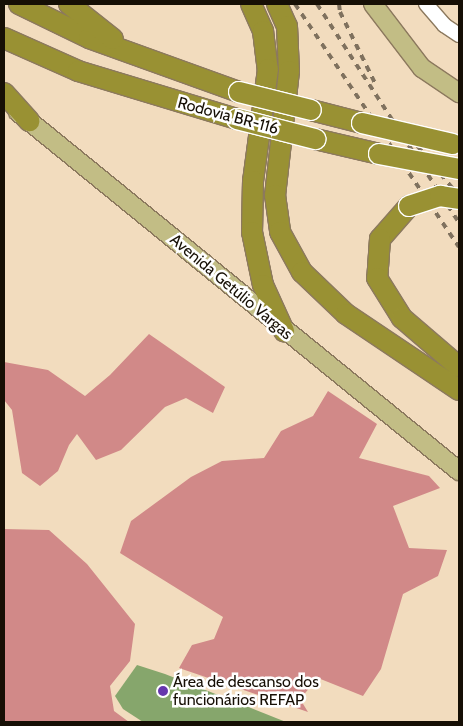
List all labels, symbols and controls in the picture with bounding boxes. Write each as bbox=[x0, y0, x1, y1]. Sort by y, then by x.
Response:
street label: Rodovia BR-116 bbox=[176, 93, 280, 139]
street label: Avenida Getúlio Vargas bbox=[166, 230, 296, 344]
place label: Área de descanso dos funcionários REFAP bbox=[173, 672, 319, 710]
marker: Área de descanso dos funcionários REFAP bbox=[157, 685, 169, 697]

